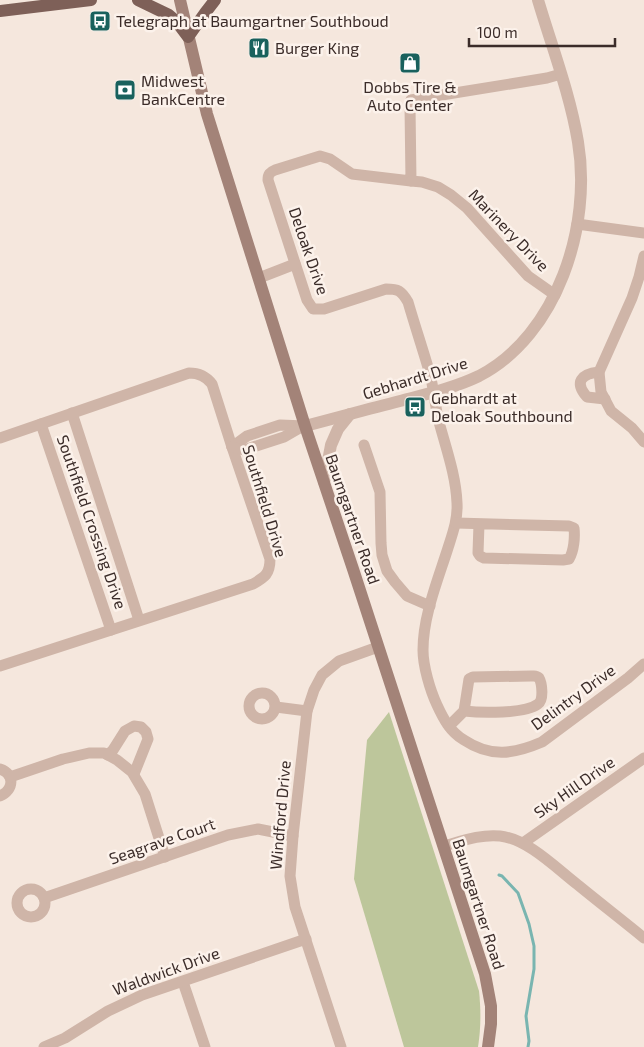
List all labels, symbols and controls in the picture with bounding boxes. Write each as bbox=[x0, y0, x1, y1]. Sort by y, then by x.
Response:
bus stop icon: Telegraph at Baumgartner Southboud bbox=[88, 9, 112, 33]
place label: Telegraph at Baumgartner Southboud bbox=[116, 11, 389, 30]
scale bar bbox=[469, 15, 615, 47]
text: 100 m bbox=[477, 23, 518, 41]
restaurant icon: Burger King bbox=[247, 36, 271, 60]
place label: Burger King bbox=[275, 38, 359, 57]
shop icon: Dobbs Tire & Auto Center bbox=[398, 51, 422, 75]
place label: Midwest BankCentre bbox=[141, 71, 225, 108]
place label: Dobbs Tire & Auto Center bbox=[363, 77, 457, 114]
bank icon: Midwest BankCentre bbox=[113, 78, 137, 102]
street label: Marinery Drive bbox=[465, 185, 553, 275]
street label: Deloak Drive bbox=[286, 205, 333, 297]
street label: Gebhardt Drive bbox=[360, 353, 470, 403]
place label: Gebhardt at Deloak Southbound bbox=[431, 388, 573, 425]
bus stop icon: Gebhardt at Deloak Southbound bbox=[403, 395, 427, 419]
street label: Southfield Crossing Drive bbox=[54, 432, 131, 611]
street label: Southfield Drive bbox=[239, 442, 292, 559]
street label: Baumgartner Road bbox=[322, 451, 385, 586]
street label: Delintry Drive bbox=[527, 660, 619, 734]
street label: Sky Hill Drive bbox=[530, 752, 618, 821]
street label: Windford Drive bbox=[265, 760, 294, 870]
street label: Seagrave Court bbox=[106, 813, 217, 868]
street label: Baumgartner Road bbox=[449, 836, 510, 972]
street label: Waldwick Drive bbox=[110, 942, 222, 999]

